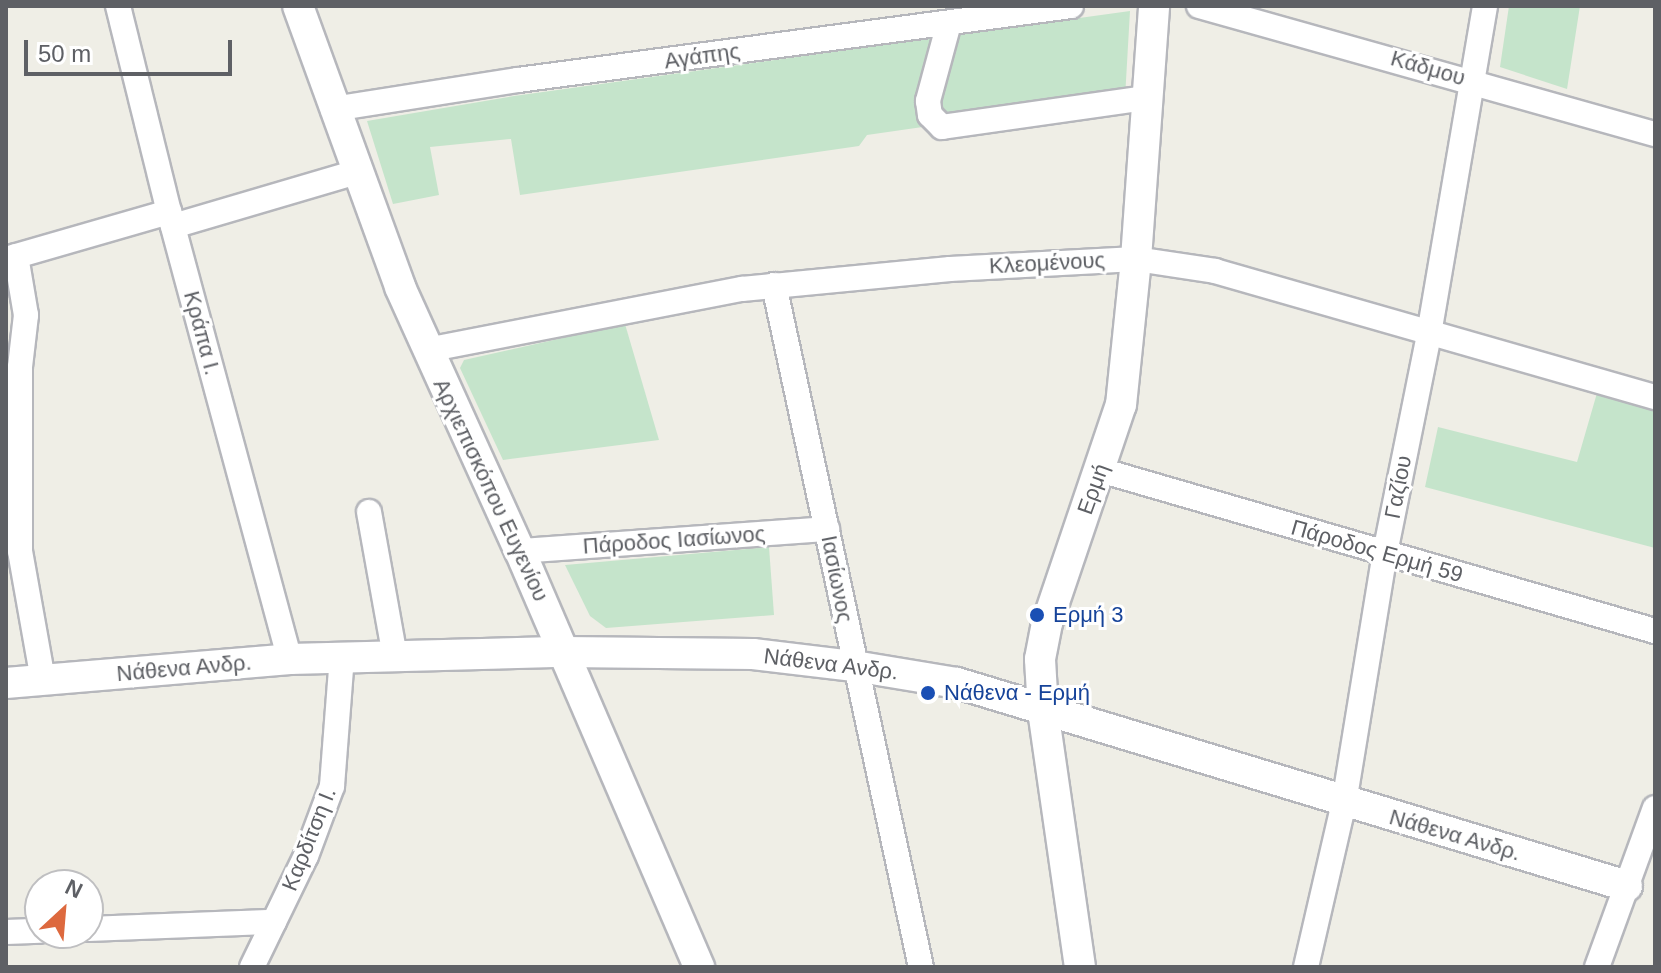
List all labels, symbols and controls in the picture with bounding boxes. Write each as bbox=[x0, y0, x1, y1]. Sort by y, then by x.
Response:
scale bar bbox=[28, 24, 236, 74]
street label: Αγάπης bbox=[663, 38, 741, 74]
text: 50 m bbox=[38, 40, 91, 67]
street label: Κάδμου bbox=[1388, 45, 1468, 91]
street label: Κλεομένους bbox=[988, 247, 1106, 279]
street label: Κράπα Ι. bbox=[178, 288, 226, 378]
street label: Αρχιεπισκόπου Ευγενίου bbox=[428, 374, 554, 606]
street label: Γαζίου bbox=[1379, 453, 1417, 521]
street label: Ερμή bbox=[1072, 460, 1114, 518]
street label: Πάροδος Ερμή 59 bbox=[1288, 514, 1466, 588]
street label: Πάροδος Ιασίωνος bbox=[582, 520, 766, 560]
street label: Ιασίωνος bbox=[816, 533, 858, 625]
place label: Ερμή 3 bbox=[1053, 602, 1123, 628]
marker: Ερμή 3 bbox=[1028, 606, 1046, 624]
street label: Νάθενα Ανδρ. bbox=[762, 643, 900, 685]
street label: Νάθενα Ανδρ. bbox=[115, 649, 253, 687]
place label: Νάθενα - Ερμή bbox=[944, 680, 1090, 706]
marker: Νάθενα - Ερμή bbox=[919, 684, 937, 702]
street label: Καρδίτση Ι. bbox=[276, 783, 342, 895]
street label: Νάθενα Ανδρ. bbox=[1386, 803, 1524, 867]
north arrow bbox=[24, 869, 104, 949]
text: N bbox=[61, 874, 86, 903]

